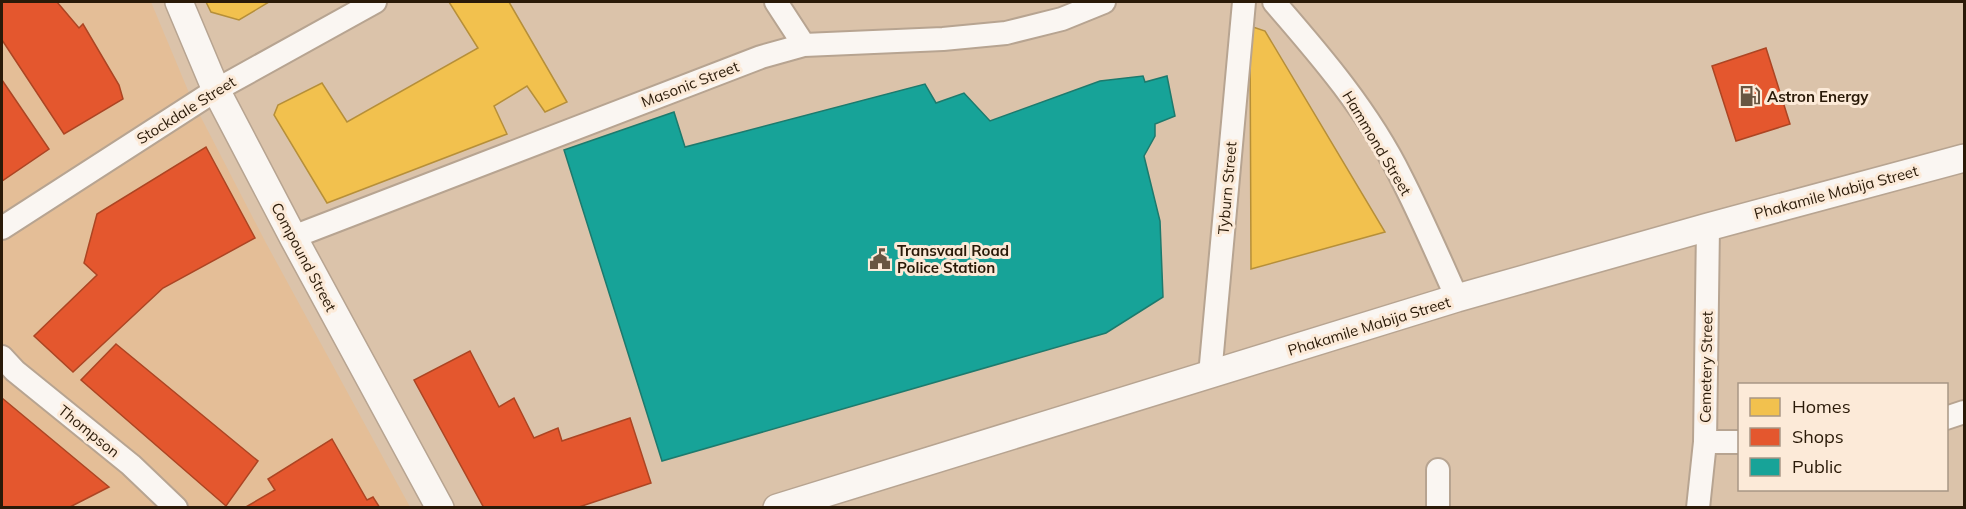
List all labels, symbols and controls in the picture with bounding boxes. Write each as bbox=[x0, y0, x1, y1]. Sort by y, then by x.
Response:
street label: Masonic Street bbox=[638, 57, 742, 111]
street label: Stockdale Street bbox=[133, 72, 239, 148]
fuel station icon: Astron Energy bbox=[1738, 84, 1762, 108]
street label: Hammond Street bbox=[1338, 87, 1416, 199]
place label: Astron Energy bbox=[1767, 87, 1869, 106]
street label: Tyburn Street bbox=[1213, 141, 1241, 235]
street label: Phakamile Mabija Street bbox=[1752, 161, 1920, 223]
street label: Compound Street bbox=[267, 199, 341, 315]
place label: Transvaal Road Police Station bbox=[897, 241, 1009, 277]
public building icon: Transvaal Road Police Station bbox=[868, 247, 892, 271]
street label: Phakamile Mabija Street bbox=[1285, 292, 1453, 360]
street label: Cemetery Street bbox=[1696, 311, 1716, 423]
legend bbox=[1738, 383, 1948, 491]
text: Homes bbox=[1792, 395, 1851, 418]
street label: Thompson bbox=[55, 401, 123, 461]
text: Shops bbox=[1792, 425, 1844, 448]
text: Public bbox=[1792, 455, 1842, 478]

